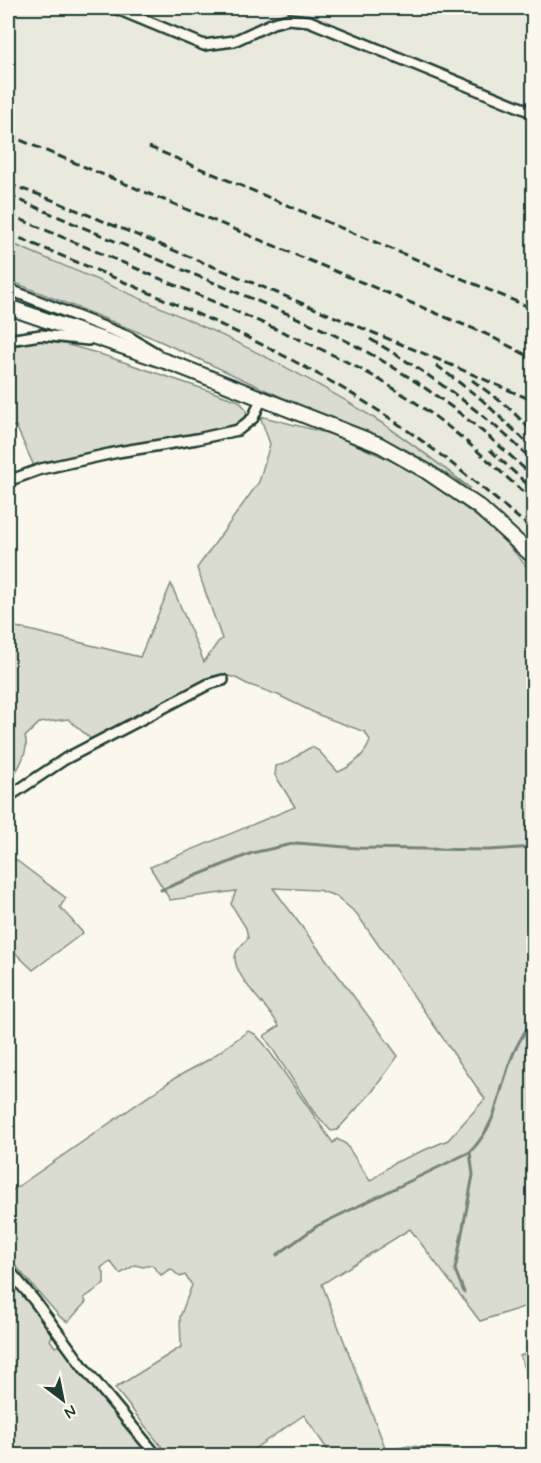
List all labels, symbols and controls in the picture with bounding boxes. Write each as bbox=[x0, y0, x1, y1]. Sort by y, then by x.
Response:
north arrow bbox=[33, 1370, 93, 1430]
text: N bbox=[60, 1400, 80, 1423]

